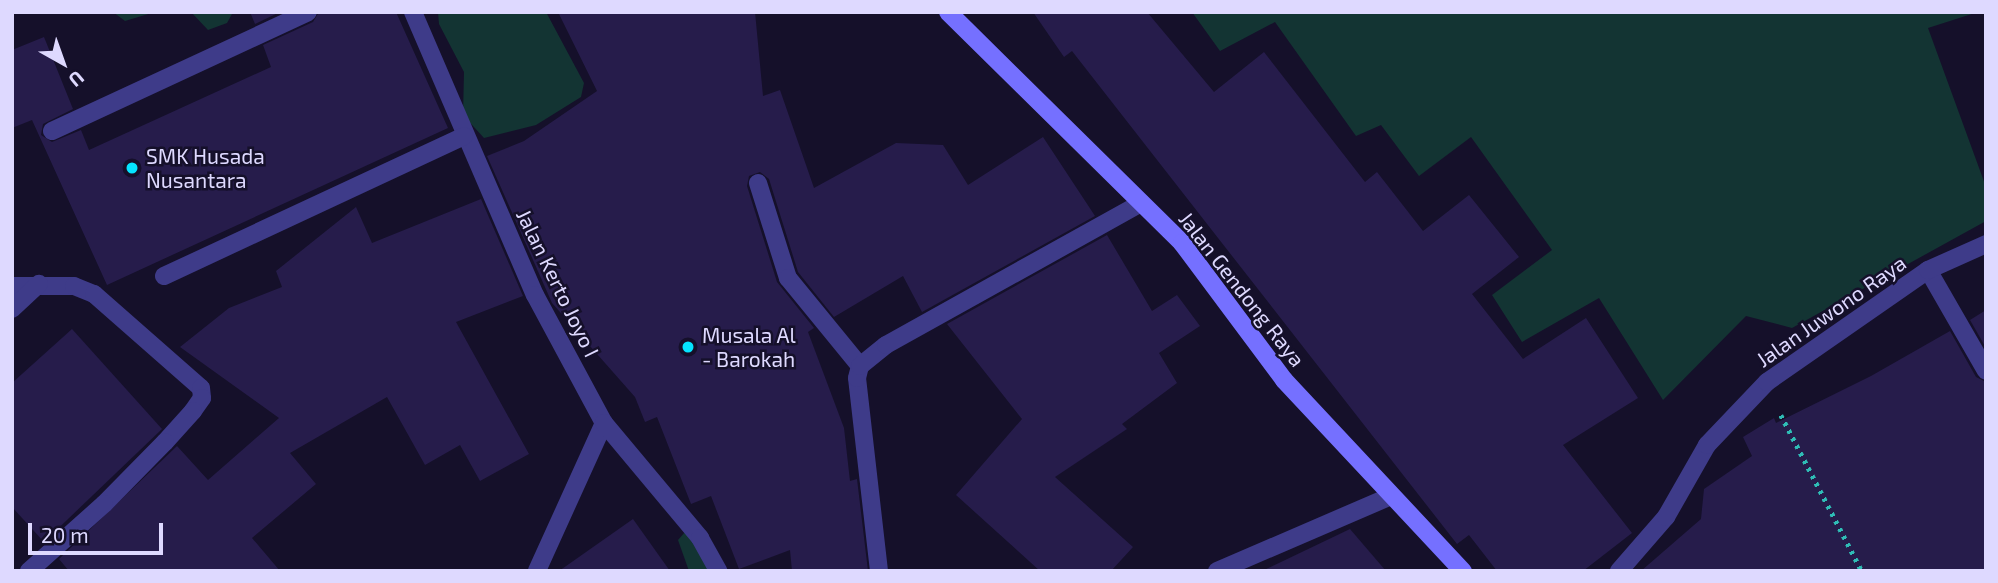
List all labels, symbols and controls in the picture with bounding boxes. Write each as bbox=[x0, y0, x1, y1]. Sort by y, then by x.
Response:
north arrow bbox=[28, 28, 98, 98]
text: U bbox=[64, 66, 89, 92]
place label: SMK Husada Nusantara bbox=[146, 143, 265, 193]
marker: SMK Husada Nusantara bbox=[124, 160, 140, 176]
street label: Jalan Kerto Joyo I bbox=[511, 205, 605, 361]
street label: Jalan Gendong Raya bbox=[1174, 207, 1310, 371]
street label: Jalan Juwono Raya bbox=[1751, 250, 1911, 372]
place label: Musala Al - Barokah bbox=[702, 322, 796, 372]
marker: Musala Al - Barokah bbox=[680, 339, 696, 355]
scale bar bbox=[32, 510, 166, 554]
text: 20 m bbox=[41, 522, 89, 547]

